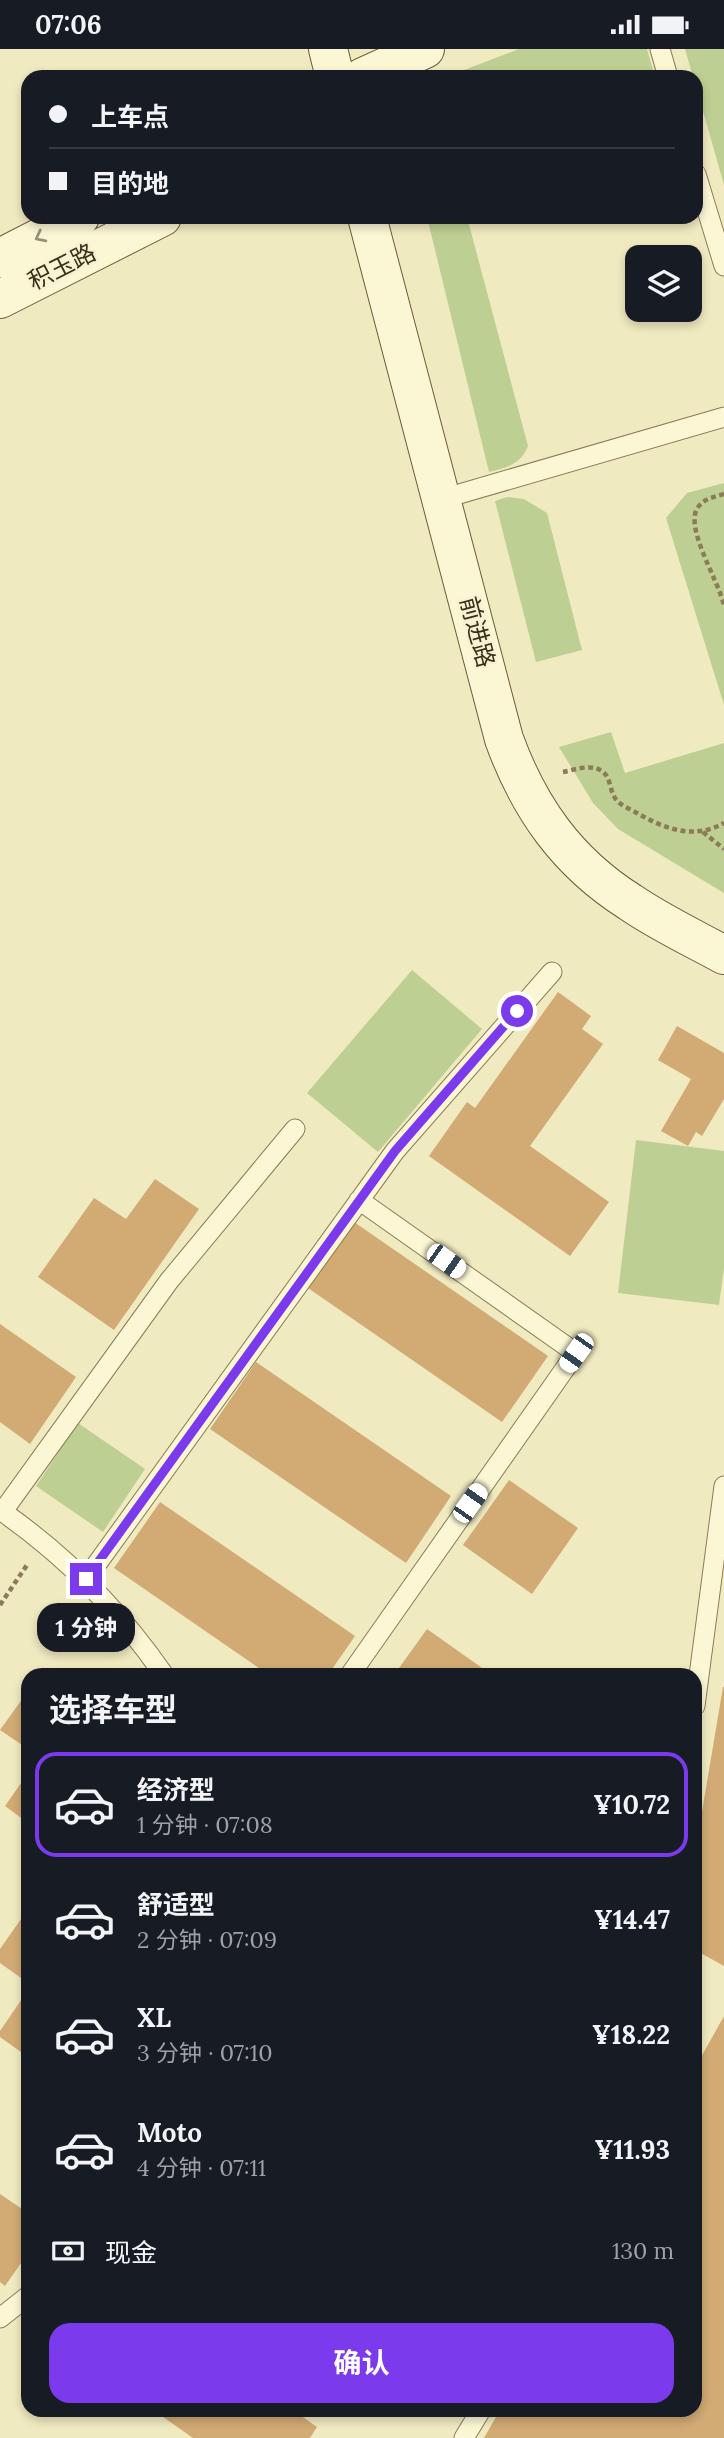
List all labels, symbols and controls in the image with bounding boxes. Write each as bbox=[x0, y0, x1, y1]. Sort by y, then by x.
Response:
text: 07:06 bbox=[35, 8, 102, 41]
text: 上车点 bbox=[91, 100, 169, 133]
text: 目的地 bbox=[91, 167, 169, 200]
one-way arrow bbox=[35, 229, 47, 243]
street label: 积玉路 bbox=[23, 236, 101, 297]
map controls bbox=[625, 245, 702, 322]
button: layers bbox=[625, 245, 702, 322]
street label: 前进路 bbox=[453, 593, 502, 671]
route start bbox=[501, 995, 533, 1027]
car bbox=[423, 1240, 470, 1282]
car bbox=[556, 1330, 597, 1376]
car bbox=[450, 1480, 491, 1526]
route end bbox=[70, 1563, 102, 1595]
callout: 1 分钟 bbox=[37, 1603, 135, 1653]
text: 1 分钟 bbox=[55, 1613, 117, 1642]
text: 选择车型 bbox=[49, 1689, 177, 1730]
icon: car bbox=[53, 1773, 116, 1836]
text: 经济型 bbox=[137, 1773, 215, 1806]
text: ¥10.72 bbox=[593, 1788, 670, 1821]
text: 1 分钟 · 07:08 bbox=[137, 1810, 273, 1839]
icon: car bbox=[53, 1888, 116, 1951]
text: 舒适型 bbox=[137, 1888, 215, 1921]
text: ¥14.47 bbox=[594, 1903, 670, 1936]
text: 2 分钟 · 07:09 bbox=[137, 1925, 277, 1954]
text: XL bbox=[137, 2001, 171, 2034]
icon: car bbox=[53, 2003, 116, 2066]
text: ¥18.22 bbox=[592, 2018, 670, 2051]
text: 3 分钟 · 07:10 bbox=[137, 2038, 273, 2067]
text: Moto bbox=[137, 2116, 202, 2149]
icon: car bbox=[53, 2118, 116, 2181]
text: ¥11.93 bbox=[595, 2133, 670, 2166]
text: 4 分钟 · 07:11 bbox=[137, 2153, 266, 2182]
icon: cash bbox=[49, 2232, 87, 2270]
text: 现金 bbox=[105, 2236, 157, 2269]
text: 130 m bbox=[612, 2236, 674, 2265]
button: 确认 bbox=[49, 2323, 674, 2403]

